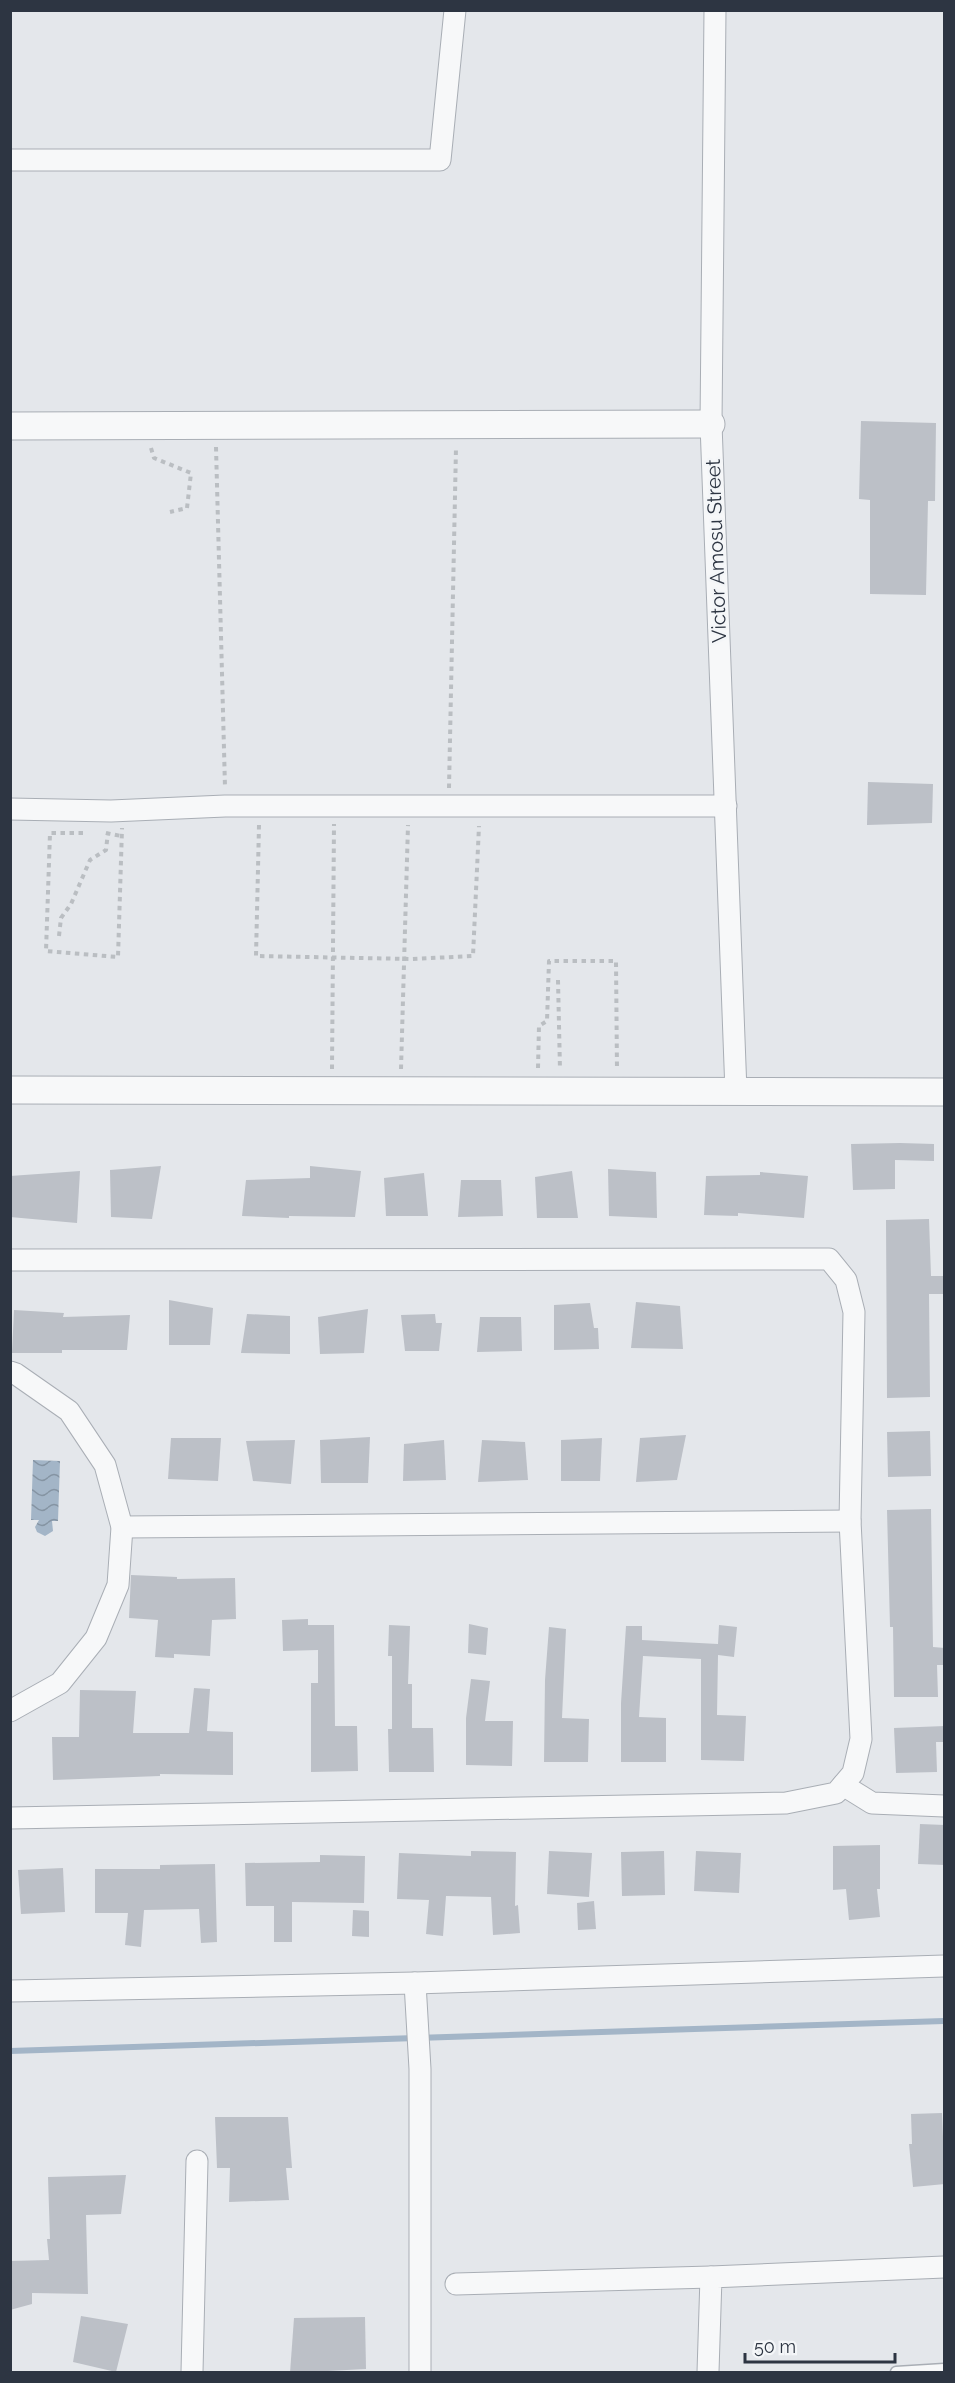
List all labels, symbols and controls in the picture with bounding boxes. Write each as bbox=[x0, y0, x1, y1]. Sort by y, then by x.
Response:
street label: Victor Amosu Street bbox=[701, 458, 731, 644]
scale bar bbox=[745, 2326, 895, 2364]
text: 50 m bbox=[754, 2336, 796, 2357]

